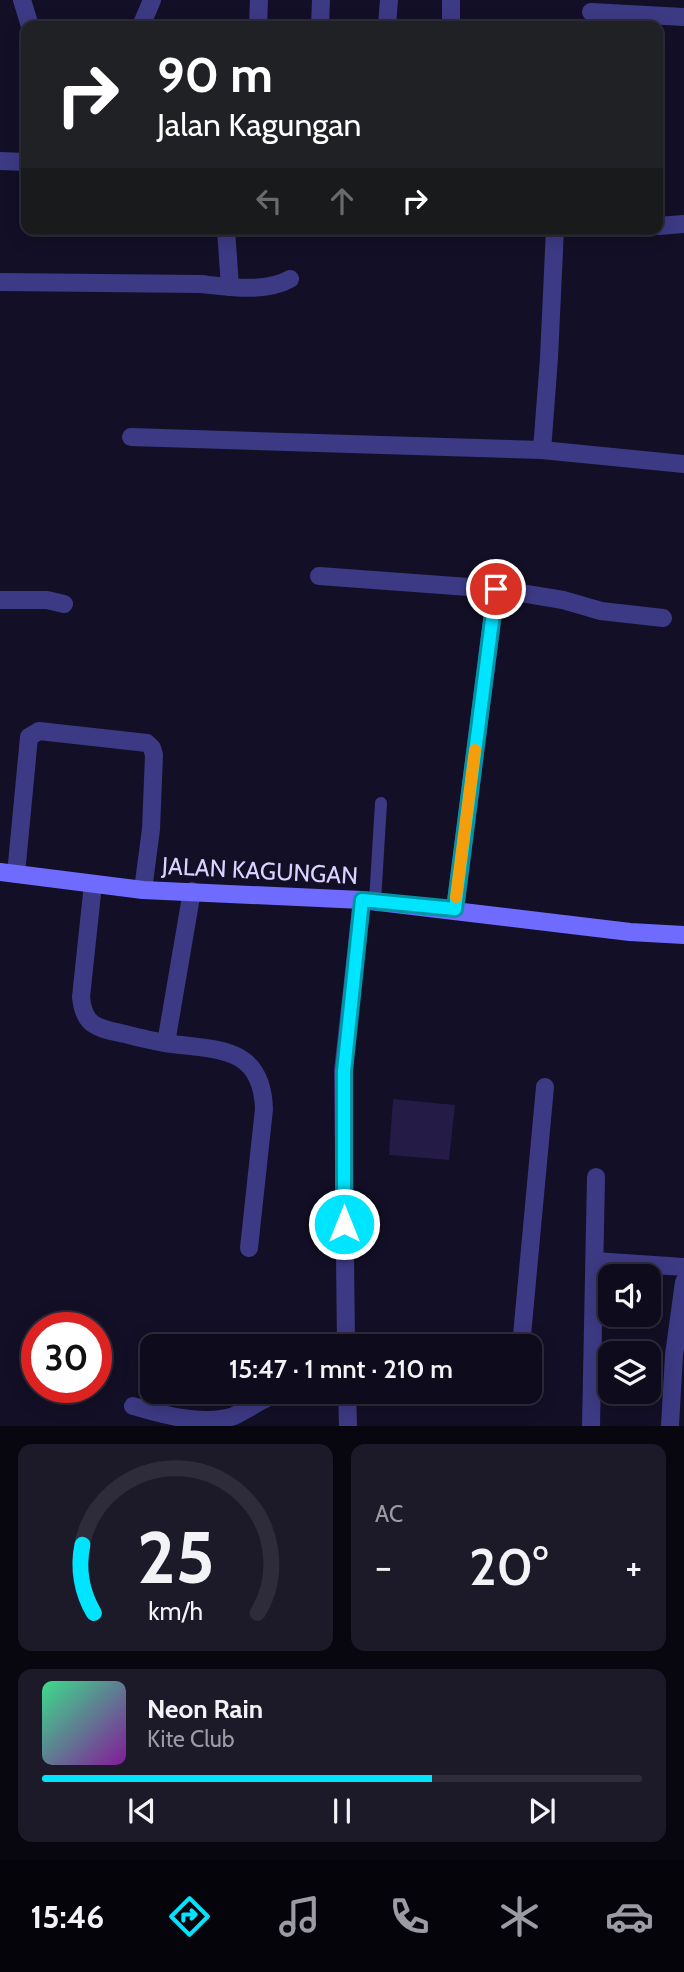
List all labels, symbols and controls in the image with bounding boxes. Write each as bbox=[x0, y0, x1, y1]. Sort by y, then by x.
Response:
text: 90 m bbox=[157, 45, 273, 104]
icon: right bbox=[42, 49, 133, 140]
text: Jalan Kagungan bbox=[157, 105, 361, 144]
icon: left bbox=[250, 182, 288, 220]
icon: ahead bbox=[323, 182, 361, 220]
icon: right bbox=[396, 182, 434, 220]
pin bbox=[466, 559, 526, 619]
icon: arrive bbox=[477, 570, 515, 608]
street label: JALAN KAGUNGAN bbox=[160, 851, 359, 890]
position arrow bbox=[307, 1187, 381, 1261]
map controls bbox=[598, 1264, 661, 1404]
button: sound bbox=[598, 1264, 661, 1327]
speed limit sign: 30 bbox=[21, 1312, 112, 1403]
button: layers bbox=[598, 1341, 661, 1404]
text: 15:47 · 1 mnt · 210 m bbox=[229, 1353, 453, 1385]
text: AC bbox=[375, 1500, 403, 1528]
text: 25 bbox=[137, 1514, 214, 1602]
text: 20° bbox=[469, 1535, 548, 1598]
text: − bbox=[375, 1543, 392, 1590]
text: + bbox=[625, 1543, 642, 1590]
text: km/h bbox=[148, 1596, 203, 1626]
text: Neon Rain bbox=[147, 1693, 263, 1725]
text: Kite Club bbox=[147, 1725, 234, 1753]
icon: previous bbox=[123, 1792, 161, 1830]
icon: pause bbox=[323, 1792, 361, 1830]
icon: next bbox=[523, 1792, 561, 1830]
icon: directions bbox=[165, 1892, 214, 1941]
icon: music bbox=[275, 1892, 324, 1941]
icon: phone bbox=[385, 1892, 434, 1941]
icon: climate bbox=[495, 1892, 544, 1941]
icon: car bbox=[605, 1892, 654, 1941]
text: 15:46 bbox=[30, 1897, 104, 1936]

